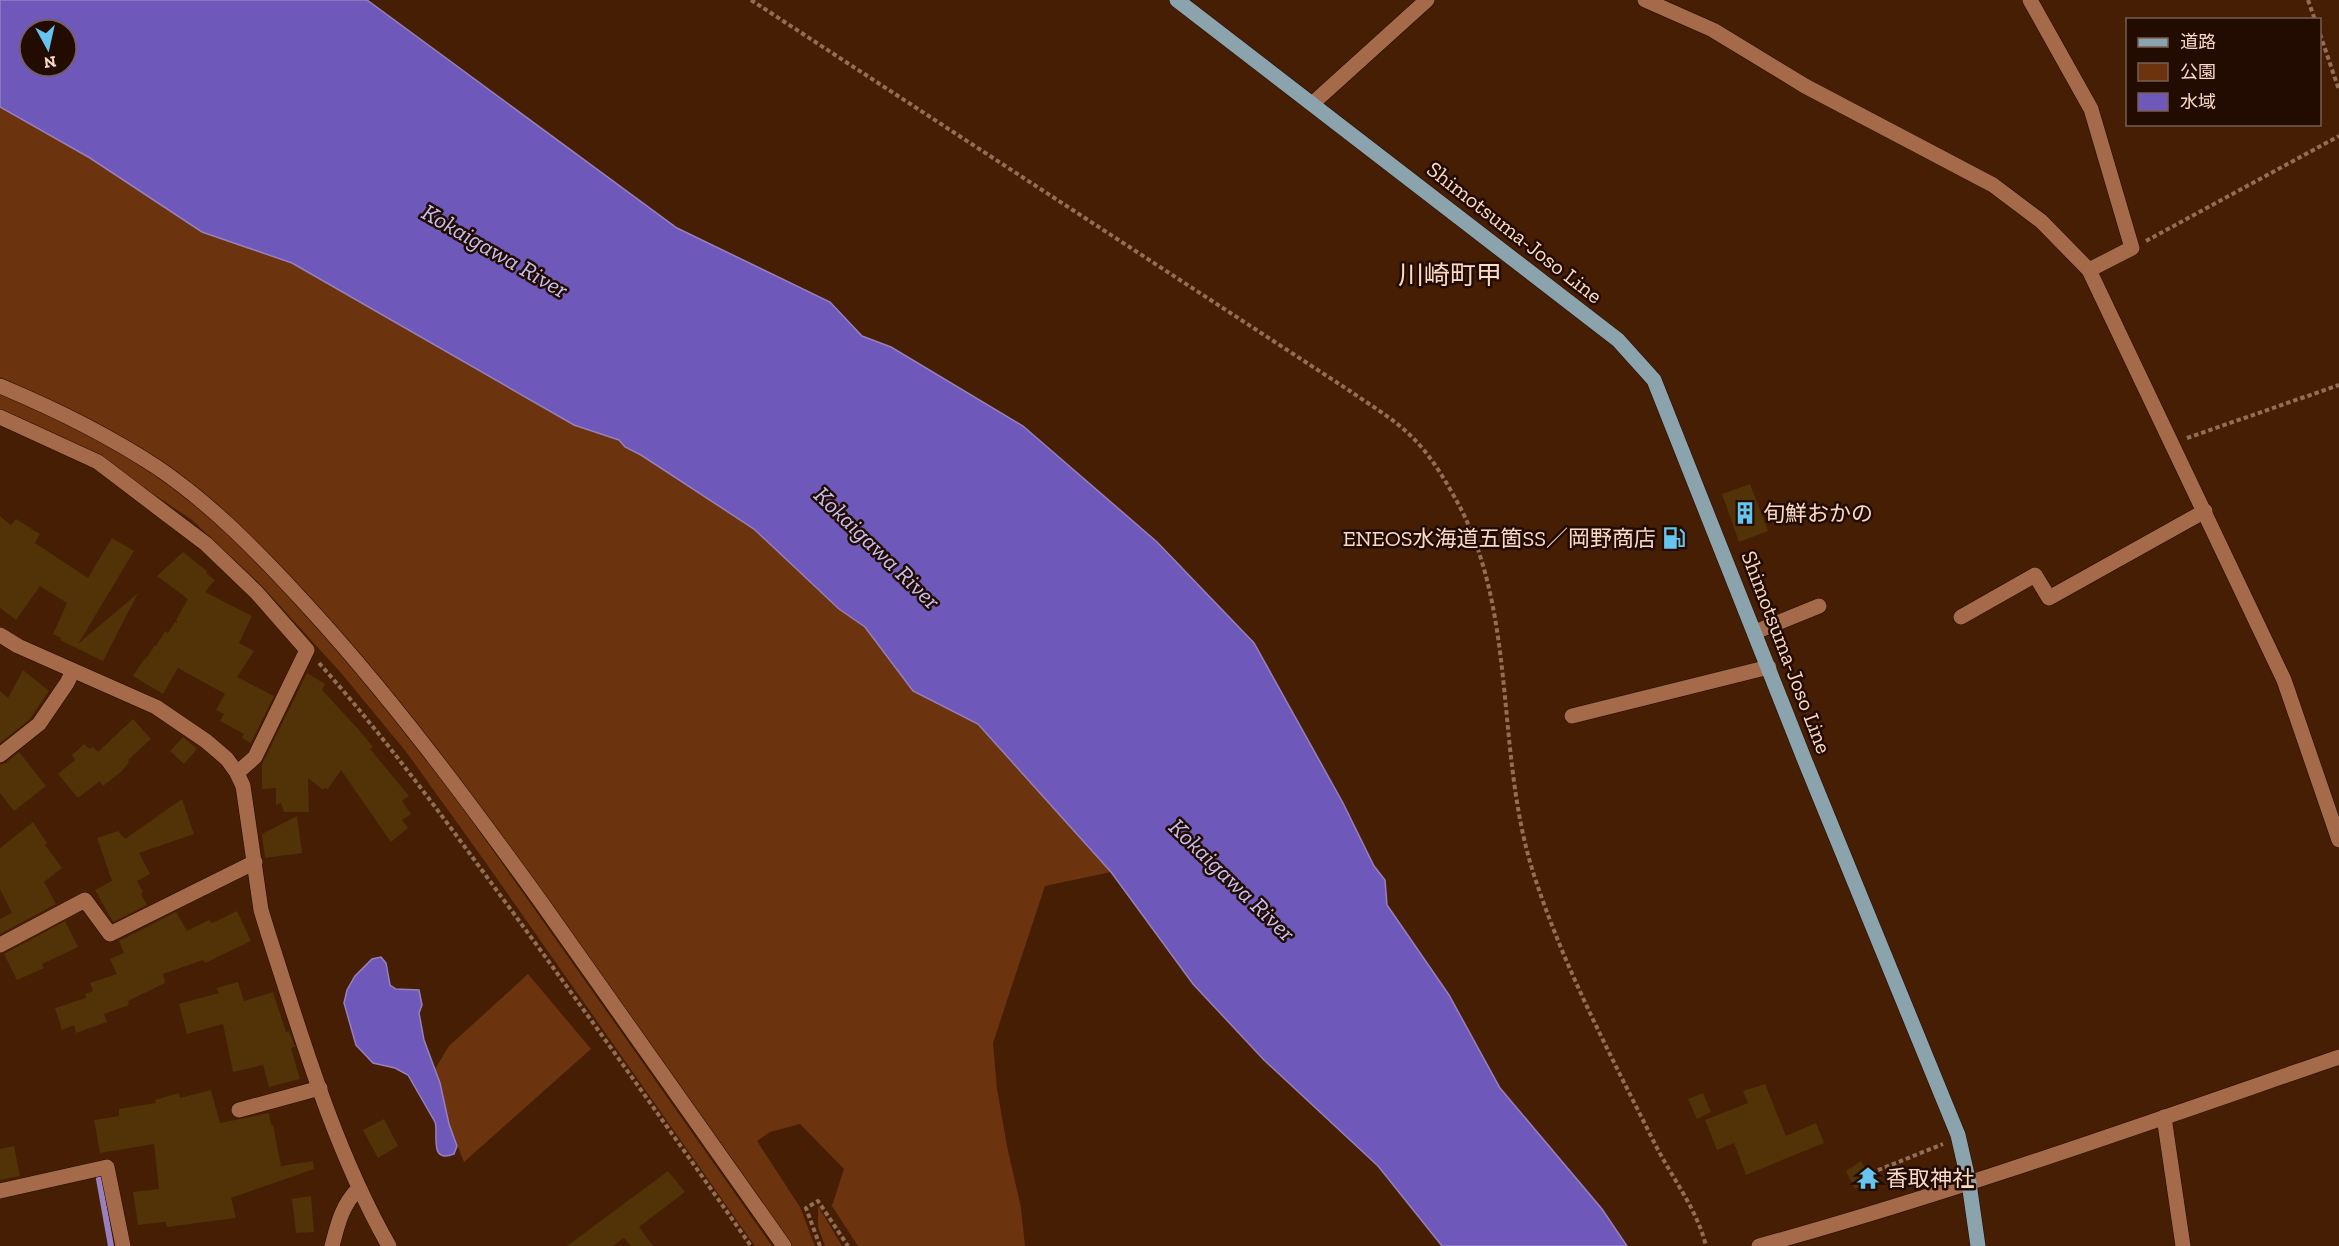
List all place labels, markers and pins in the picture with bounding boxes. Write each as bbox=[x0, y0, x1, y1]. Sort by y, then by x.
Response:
building icon: 旬鮮おかの bbox=[1732, 500, 1758, 526]
place label: 旬鮮おかの bbox=[1763, 500, 1873, 527]
place label: ENEOS水海道五箇SS／岡野商店 bbox=[1343, 525, 1656, 552]
fuel station icon: ENEOS水海道五箇SS／岡野商店 bbox=[1661, 525, 1687, 551]
temple icon: 香取神社 bbox=[1855, 1165, 1881, 1191]
place label: 香取神社 bbox=[1886, 1165, 1974, 1192]

